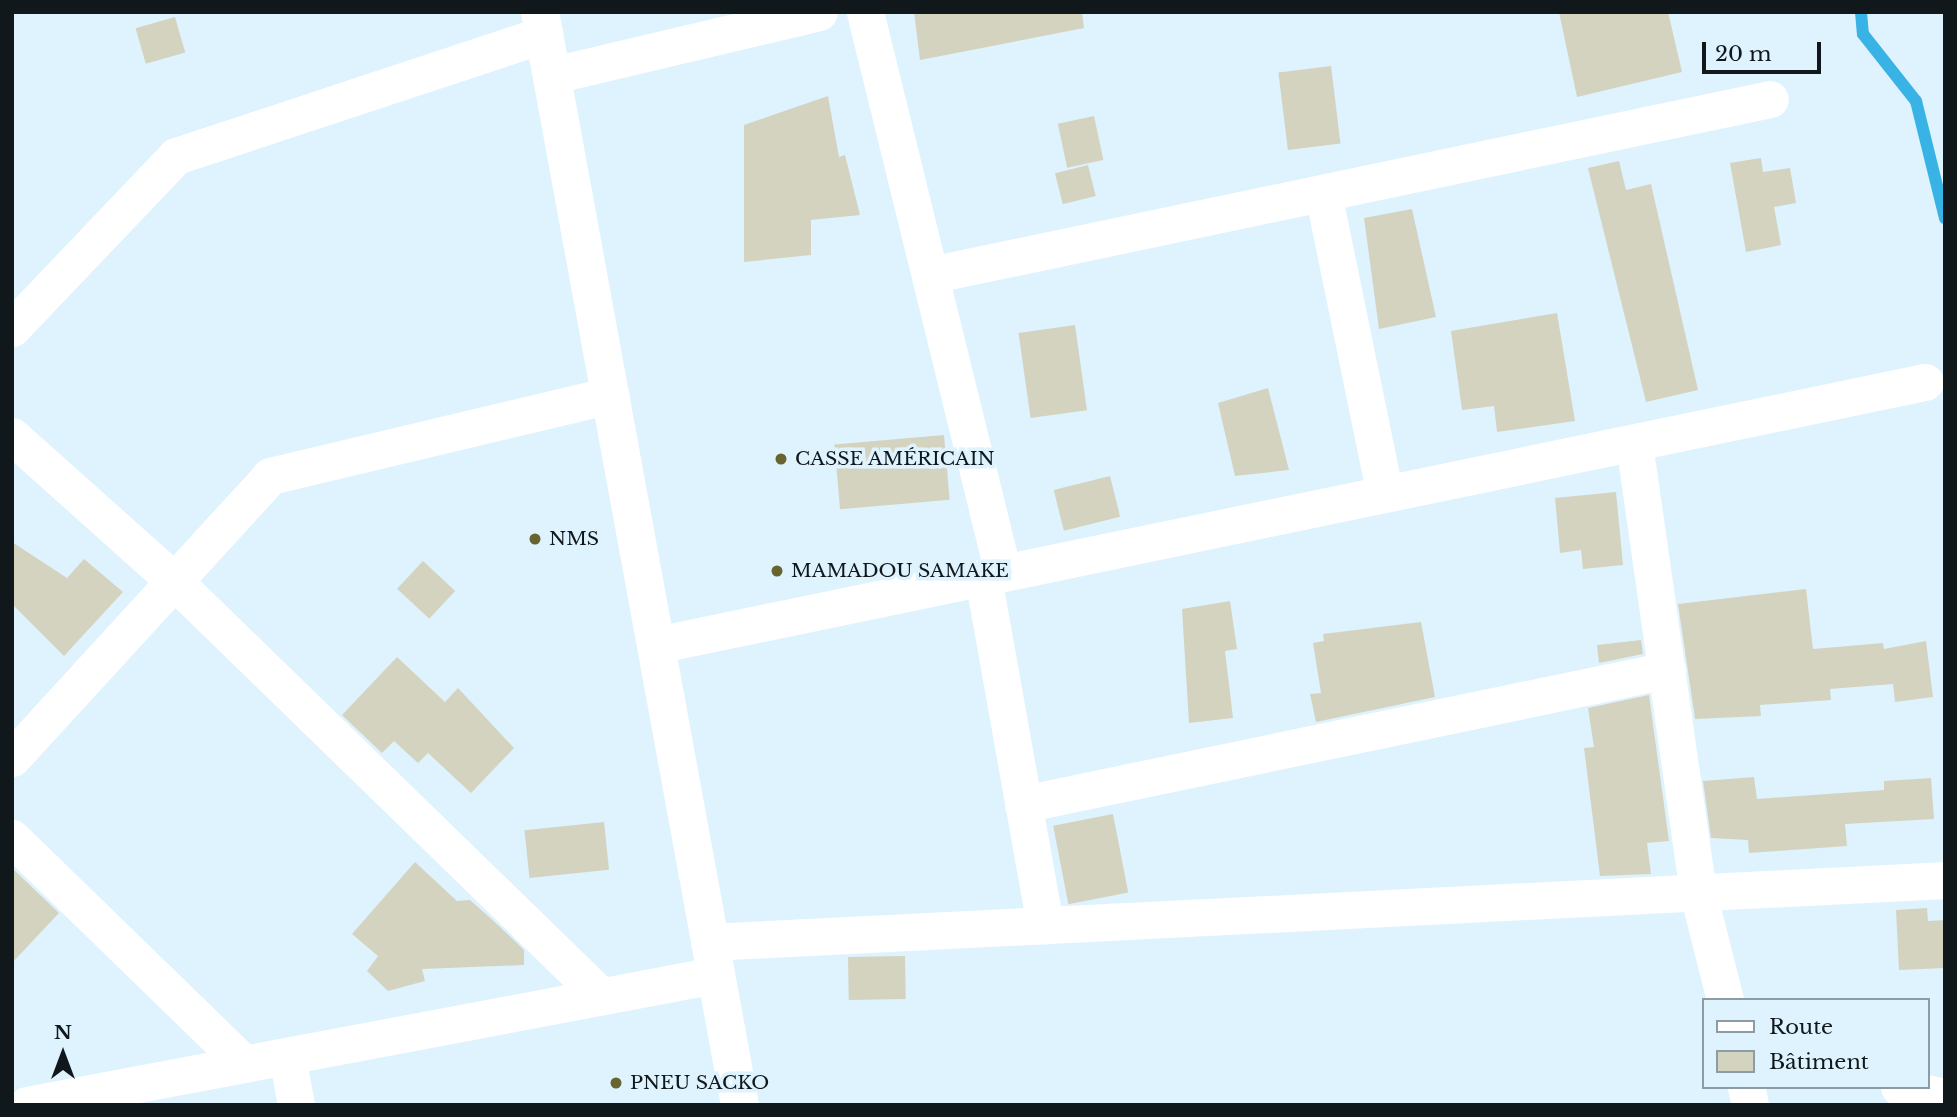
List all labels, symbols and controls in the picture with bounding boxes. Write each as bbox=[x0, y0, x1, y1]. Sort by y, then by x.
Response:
scale bar bbox=[1705, 28, 1824, 72]
text: 20 m bbox=[1715, 41, 1772, 67]
place label: CASSE AMÉRICAIN bbox=[795, 448, 995, 470]
marker: CASSE AMÉRICAIN bbox=[773, 451, 789, 467]
place label: NMS bbox=[549, 528, 599, 550]
marker: NMS bbox=[527, 531, 543, 547]
place label: MAMADOU SAMAKE bbox=[791, 560, 1009, 582]
marker: MAMADOU SAMAKE bbox=[769, 563, 785, 579]
legend bbox=[1702, 998, 1929, 1089]
text: Route bbox=[1769, 1014, 1833, 1040]
north arrow bbox=[28, 1019, 98, 1089]
text: N bbox=[54, 1021, 72, 1044]
text: Bâtiment bbox=[1769, 1049, 1869, 1075]
place label: PNEU SACKO bbox=[630, 1072, 769, 1094]
marker: PNEU SACKO bbox=[608, 1075, 624, 1091]

